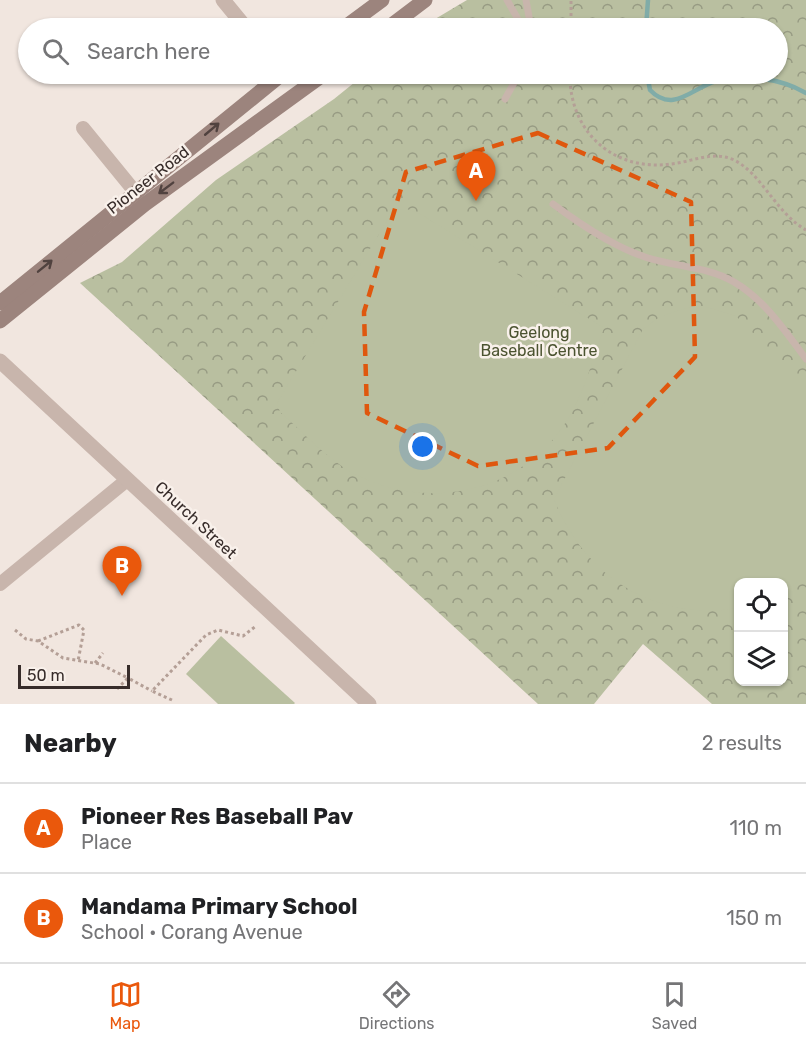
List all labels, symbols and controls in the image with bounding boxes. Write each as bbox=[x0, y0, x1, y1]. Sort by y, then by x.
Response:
search box bbox=[18, 18, 788, 84]
icon: search bbox=[39, 35, 72, 68]
text: Search here bbox=[87, 38, 210, 65]
one-way arrow bbox=[204, 123, 220, 136]
street label: Pioneer Road bbox=[103, 142, 193, 218]
pin: A bbox=[456, 152, 496, 201]
one-way arrow bbox=[158, 182, 174, 194]
one-way arrow bbox=[37, 260, 53, 273]
park label: Geelong Baseball Centre bbox=[480, 323, 598, 360]
your location bbox=[408, 432, 437, 461]
street label: Church Street bbox=[151, 477, 241, 563]
pin: B bbox=[102, 546, 142, 596]
map controls bbox=[734, 578, 788, 686]
button: locate bbox=[734, 578, 788, 632]
button: layers bbox=[734, 632, 788, 686]
scale bar bbox=[18, 662, 130, 690]
text: 50 m bbox=[27, 666, 65, 685]
text: Nearby bbox=[24, 728, 117, 759]
text: 2 results bbox=[702, 731, 782, 755]
text: Pioneer Res Baseball Pav bbox=[81, 803, 353, 830]
text: A bbox=[36, 816, 51, 840]
text: 110 m bbox=[730, 816, 782, 840]
text: Place bbox=[81, 830, 132, 854]
text: Mandama Primary School bbox=[81, 893, 358, 920]
text: B bbox=[36, 906, 51, 930]
text: 150 m bbox=[726, 906, 782, 930]
text: School · Corang Avenue bbox=[81, 920, 303, 944]
tab: Map bbox=[109, 978, 142, 1033]
tab: Directions bbox=[359, 978, 435, 1033]
tab: Saved bbox=[652, 978, 697, 1033]

